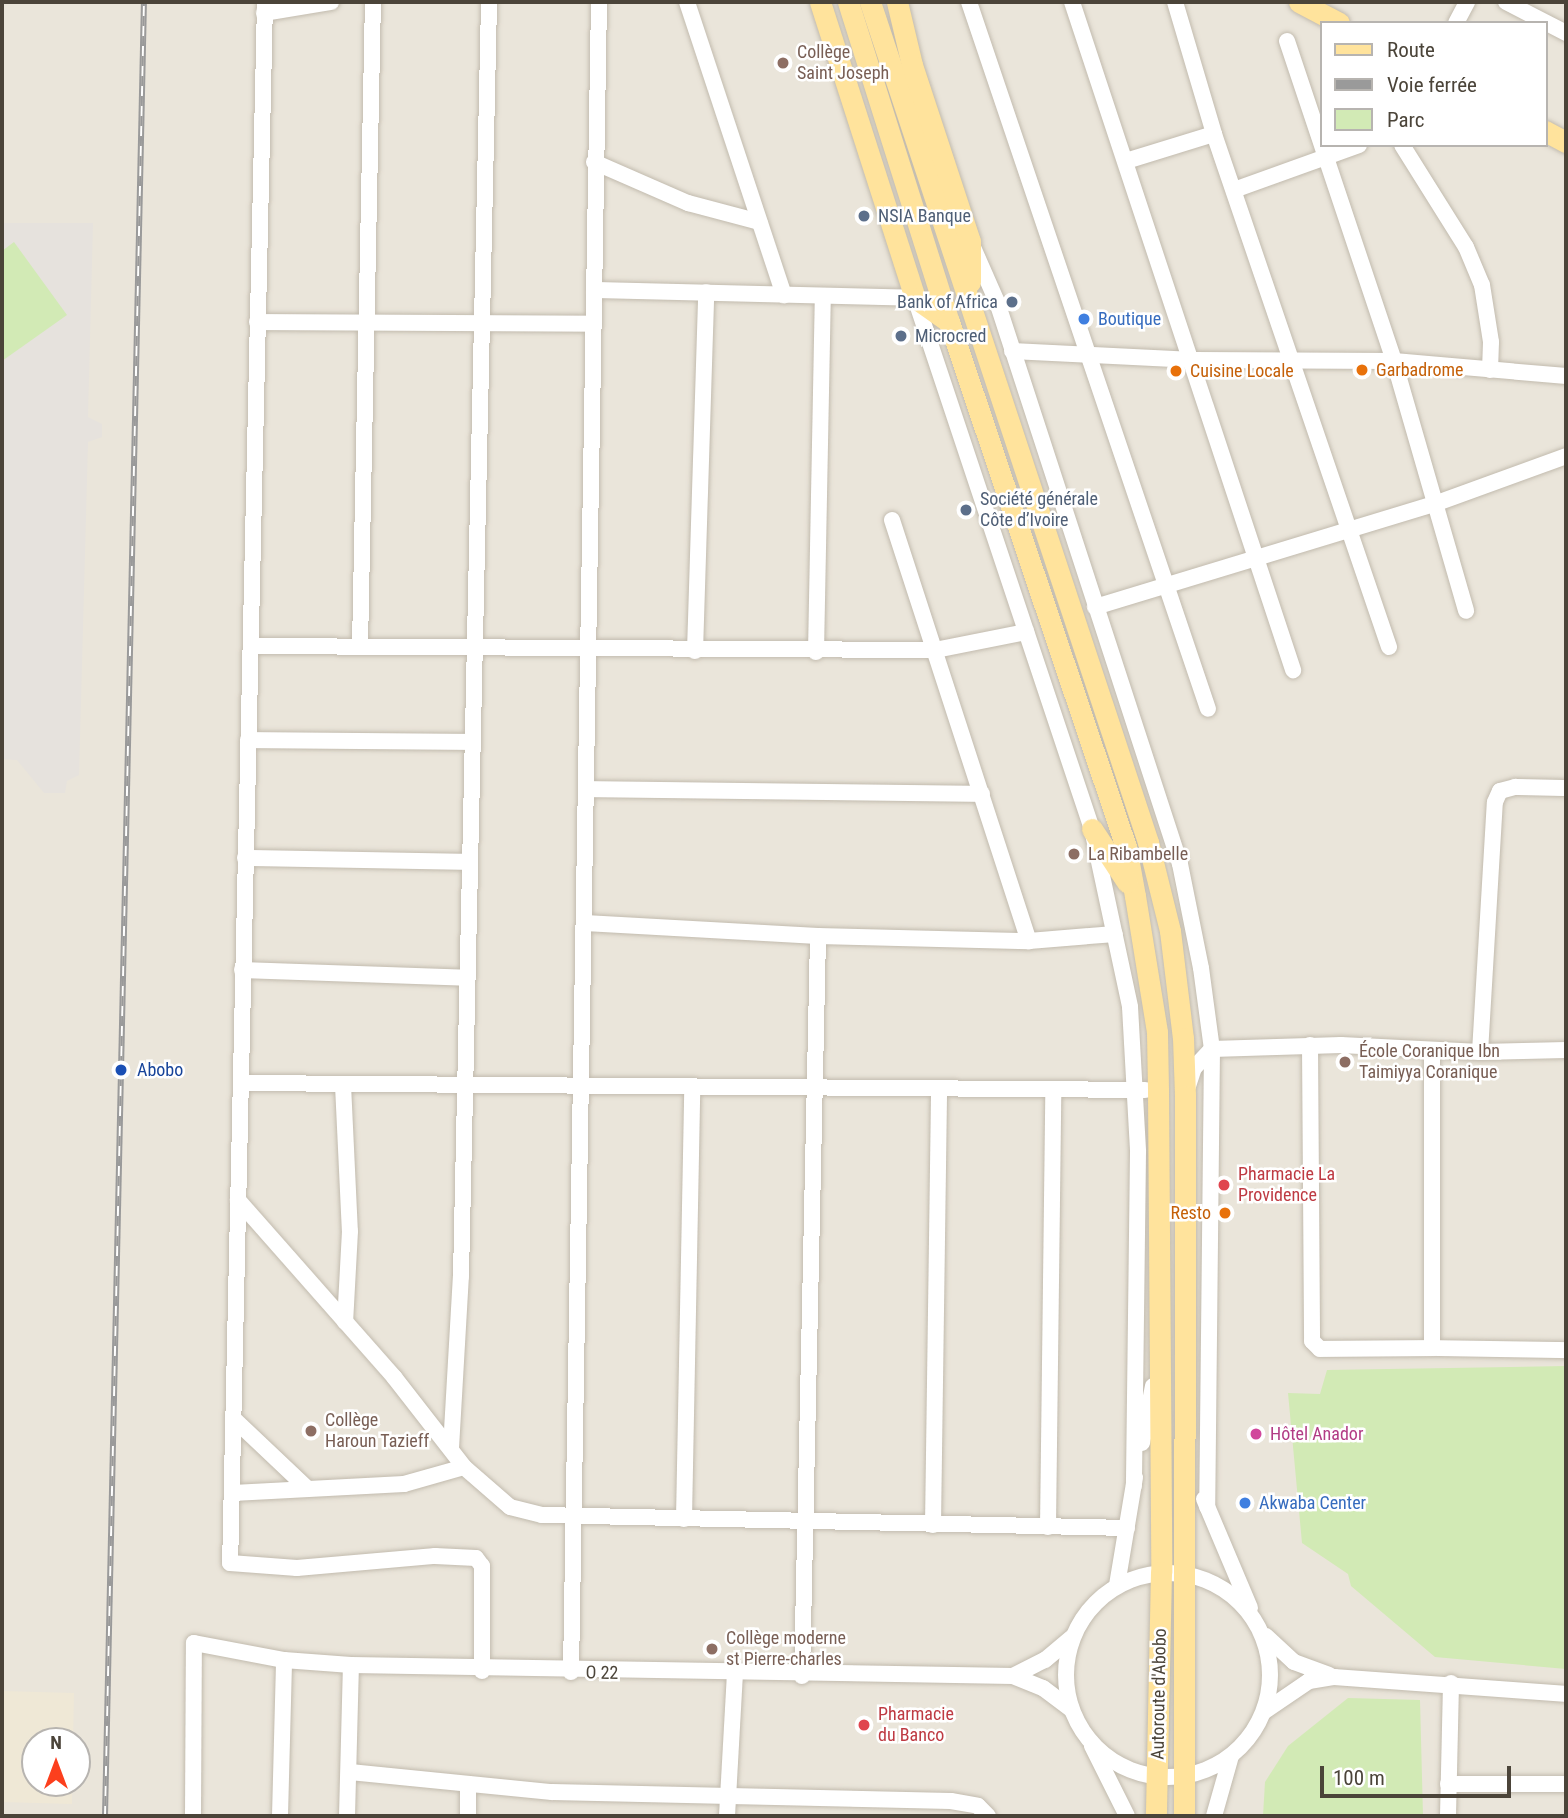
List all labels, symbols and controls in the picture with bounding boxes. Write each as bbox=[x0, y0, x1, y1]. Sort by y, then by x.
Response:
legend bbox=[1320, 21, 1547, 147]
text: Route bbox=[1387, 38, 1435, 62]
place label: Collège Saint Joseph bbox=[797, 42, 889, 84]
marker: Collège Saint Joseph bbox=[775, 55, 791, 71]
text: Voie ferrée bbox=[1387, 73, 1477, 97]
text: Parc bbox=[1387, 108, 1425, 132]
place label: NSIA Banque bbox=[878, 205, 971, 227]
marker: NSIA Banque bbox=[856, 208, 872, 224]
place label: Bank of Africa bbox=[897, 291, 998, 313]
marker: Bank of Africa bbox=[1004, 294, 1020, 310]
place label: Boutique bbox=[1098, 308, 1161, 330]
marker: Boutique bbox=[1076, 311, 1092, 327]
place label: Microcred bbox=[915, 325, 986, 347]
marker: Microcred bbox=[893, 328, 909, 344]
place label: Garbadrome bbox=[1376, 359, 1464, 381]
place label: Cuisine Locale bbox=[1190, 360, 1294, 382]
marker: Garbadrome bbox=[1354, 362, 1370, 378]
marker: Cuisine Locale bbox=[1168, 363, 1184, 379]
place label: Société générale Côte d’Ivoire bbox=[980, 489, 1098, 532]
marker: Société générale Côte d’Ivoire bbox=[958, 502, 974, 518]
place label: La Ribambelle bbox=[1088, 843, 1188, 865]
marker: La Ribambelle bbox=[1066, 846, 1082, 862]
place label: École Coranique Ibn Taimiyya Coranique bbox=[1359, 1041, 1500, 1084]
marker: École Coranique Ibn Taimiyya Coranique bbox=[1337, 1054, 1353, 1070]
place label: Abobo bbox=[137, 1059, 183, 1081]
marker: Abobo bbox=[111, 1060, 131, 1080]
place label: Pharmacie La Providence bbox=[1238, 1164, 1335, 1206]
marker: Pharmacie La Providence bbox=[1216, 1177, 1232, 1193]
place label: Resto bbox=[1171, 1202, 1211, 1224]
marker: Resto bbox=[1217, 1205, 1233, 1221]
place label: Collège Haroun Tazieff bbox=[325, 1410, 430, 1452]
marker: Collège Haroun Tazieff bbox=[303, 1423, 319, 1439]
place label: Hôtel Anador bbox=[1270, 1423, 1363, 1445]
marker: Hôtel Anador bbox=[1248, 1426, 1264, 1442]
place label: Akwaba Center bbox=[1259, 1492, 1366, 1514]
marker: Akwaba Center bbox=[1237, 1495, 1253, 1511]
place label: Collège moderne st Pierre-charles bbox=[726, 1628, 846, 1670]
street label: Autoroute d'Abobo bbox=[1147, 1628, 1171, 1760]
marker: Collège moderne st Pierre-charles bbox=[704, 1641, 720, 1657]
street label: O 22 bbox=[585, 1662, 619, 1684]
place label: Pharmacie du Banco bbox=[878, 1704, 954, 1746]
marker: Pharmacie du Banco bbox=[856, 1717, 872, 1733]
north arrow bbox=[21, 1727, 91, 1797]
text: N bbox=[50, 1731, 62, 1754]
scale bar bbox=[1323, 1752, 1514, 1796]
text: 100 m bbox=[1333, 1766, 1385, 1790]

